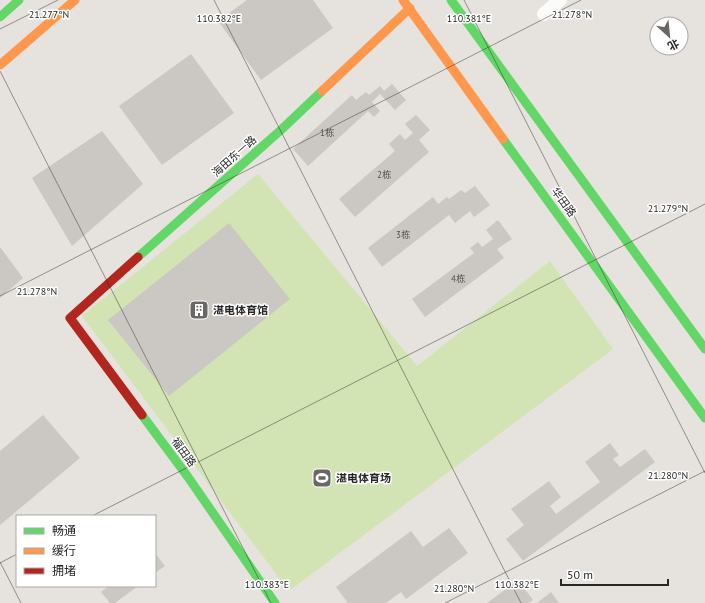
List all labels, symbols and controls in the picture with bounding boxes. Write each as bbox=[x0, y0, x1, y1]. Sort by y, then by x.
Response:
text: 21.277°N bbox=[29, 8, 69, 21]
text: 21.278°N bbox=[552, 8, 592, 21]
text: 110.382°E bbox=[197, 12, 241, 25]
text: 110.381°E bbox=[447, 12, 491, 25]
north arrow bbox=[649, 16, 689, 56]
text: 北 bbox=[665, 36, 682, 54]
house number: 1栋 bbox=[320, 127, 334, 138]
street label: 海田东一路 bbox=[209, 132, 259, 180]
house number: 2栋 bbox=[377, 169, 391, 180]
street label: 华田路 bbox=[549, 185, 579, 219]
text: 21.279°N bbox=[648, 202, 688, 215]
house number: 3栋 bbox=[396, 229, 410, 240]
house number: 4栋 bbox=[451, 273, 465, 284]
text: 21.278°N bbox=[17, 285, 57, 298]
building icon: 湛电体育馆 bbox=[188, 299, 210, 321]
place label: 湛电体育馆 bbox=[213, 303, 268, 317]
street label: 福田路 bbox=[169, 435, 199, 469]
sports icon: 湛电体育场 bbox=[311, 467, 333, 489]
text: 21.280°N bbox=[648, 469, 688, 482]
place label: 湛电体育场 bbox=[336, 471, 391, 485]
legend bbox=[16, 515, 156, 587]
text: 畅通 bbox=[52, 523, 76, 538]
text: 缓行 bbox=[52, 543, 76, 558]
scale bar bbox=[561, 561, 668, 587]
text: 拥堵 bbox=[52, 563, 76, 578]
text: 50 m bbox=[567, 567, 593, 582]
text: 110.383°E bbox=[245, 578, 289, 591]
text: 110.382°E bbox=[495, 578, 539, 591]
text: 21.280°N bbox=[434, 582, 474, 595]

